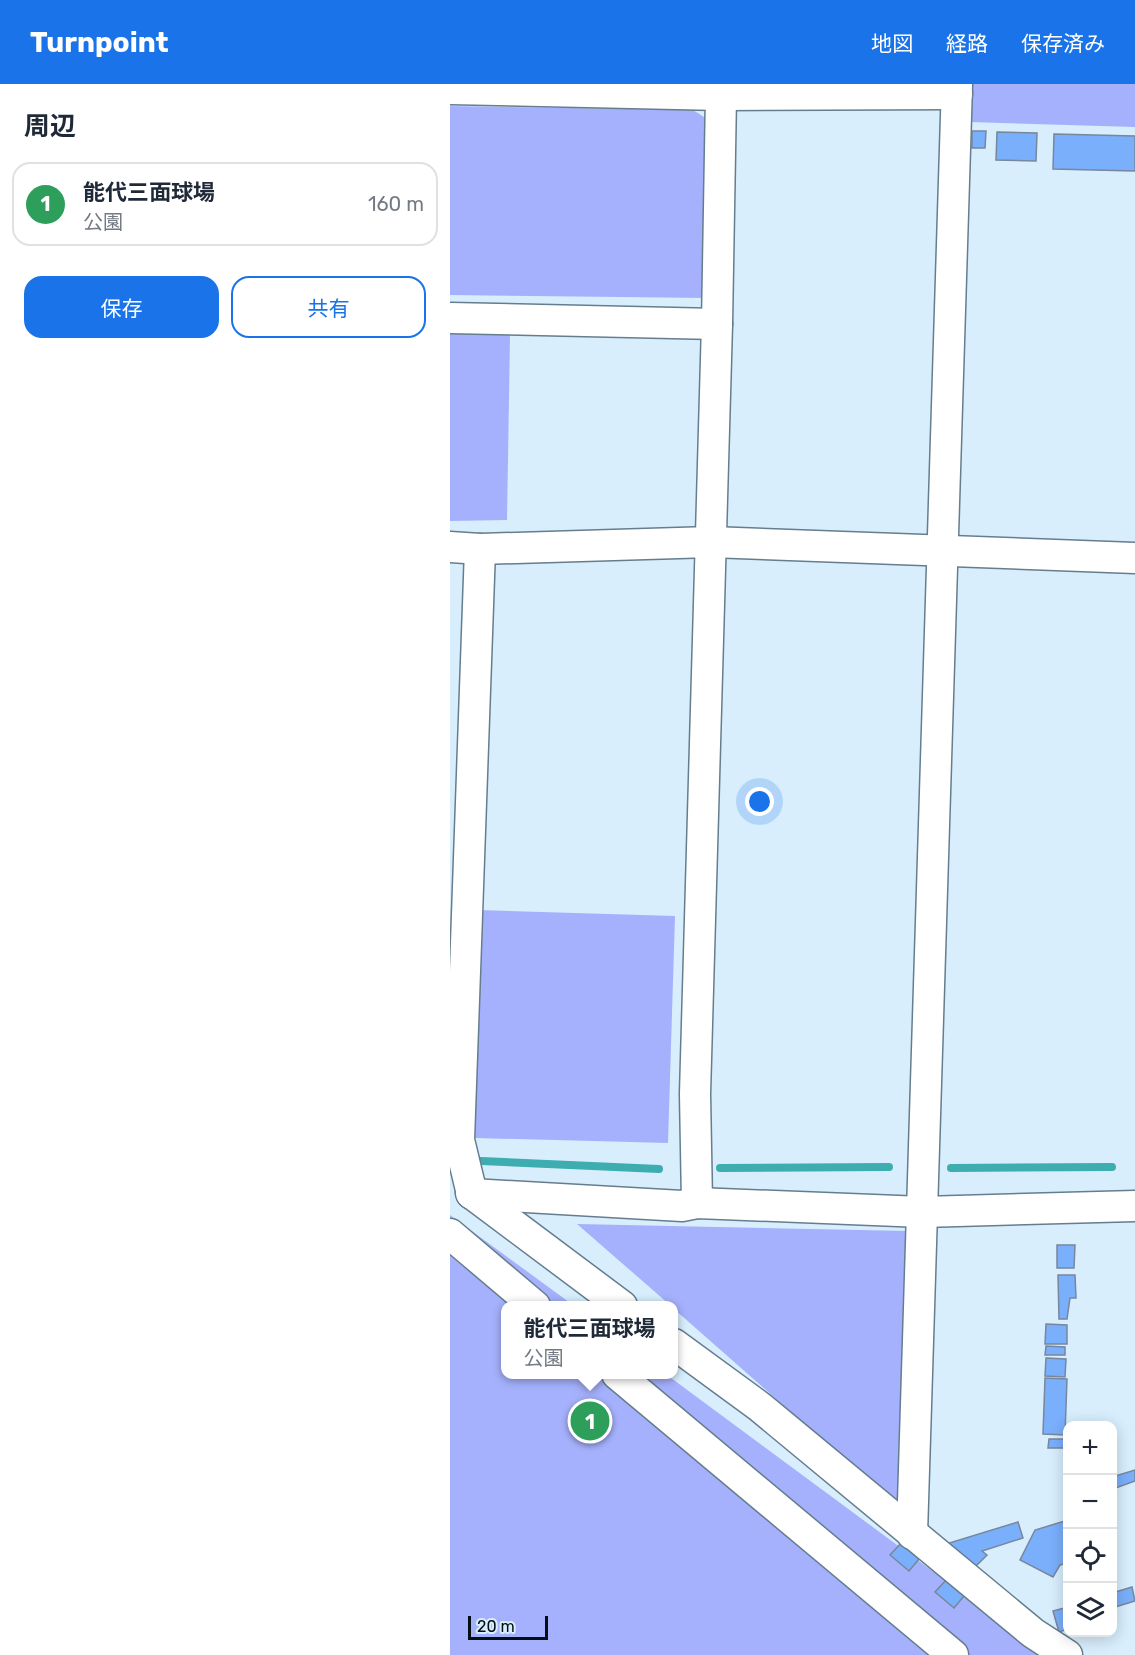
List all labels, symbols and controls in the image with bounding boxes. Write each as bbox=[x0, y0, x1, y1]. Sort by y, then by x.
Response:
text: Turnpoint bbox=[30, 26, 169, 59]
text: 地図 bbox=[871, 31, 913, 56]
text: 経路 bbox=[946, 31, 988, 56]
text: 保存済み bbox=[1021, 31, 1105, 56]
text: 周辺 bbox=[24, 111, 76, 142]
text: 能代三面球場 bbox=[83, 179, 215, 206]
text: 1 bbox=[41, 192, 50, 216]
text: 160 m bbox=[368, 192, 424, 216]
text: 公園 bbox=[83, 210, 123, 234]
button: 保存 bbox=[24, 276, 219, 338]
button: 共有 bbox=[231, 276, 426, 338]
your location bbox=[745, 787, 774, 816]
popup bbox=[501, 1301, 678, 1379]
text: 能代三面球場 bbox=[523, 1315, 656, 1342]
text: 公園 bbox=[523, 1346, 563, 1370]
pin: 1 bbox=[570, 1398, 610, 1444]
map controls bbox=[1063, 1421, 1117, 1637]
button: + bbox=[1063, 1421, 1117, 1475]
button: − bbox=[1063, 1475, 1117, 1529]
button: locate bbox=[1063, 1529, 1117, 1583]
button: layers bbox=[1063, 1583, 1117, 1637]
scale bar bbox=[468, 1613, 548, 1640]
text: 20 m bbox=[477, 1617, 515, 1636]

